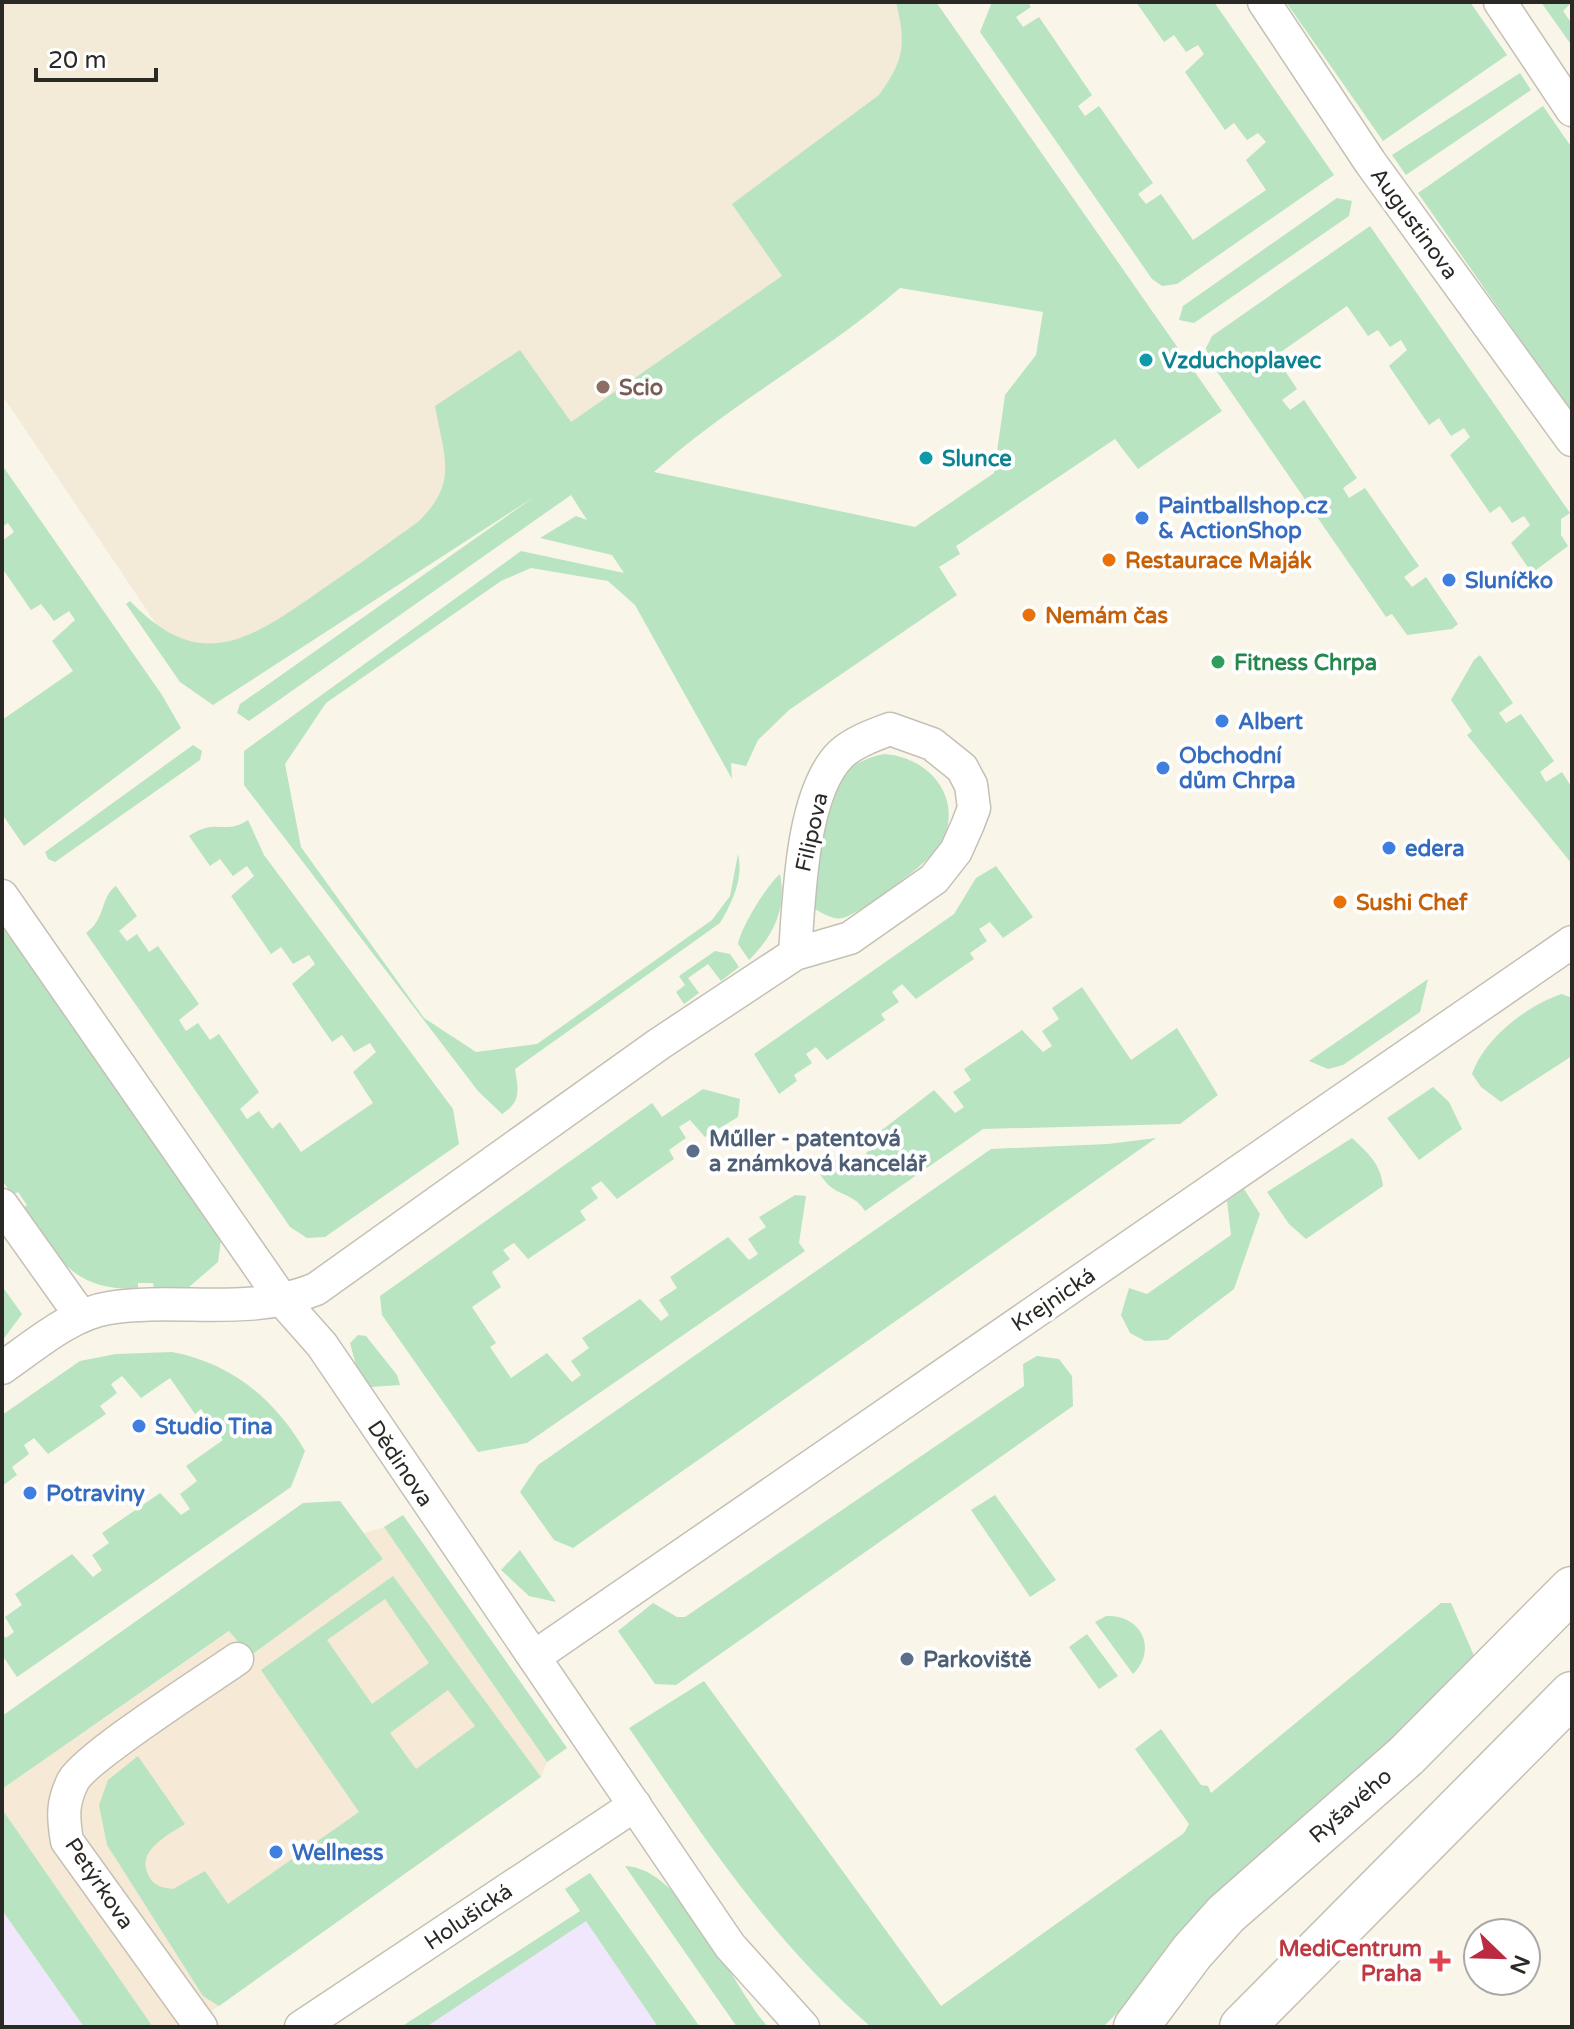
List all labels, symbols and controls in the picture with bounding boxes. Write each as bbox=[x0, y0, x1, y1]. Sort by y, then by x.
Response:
scale bar bbox=[36, 32, 156, 82]
text: 20 m bbox=[48, 46, 106, 75]
street label: Augustinova bbox=[1365, 163, 1463, 284]
place label: Vzduchoplavec bbox=[1162, 348, 1321, 374]
marker: Vzduchoplavec bbox=[1137, 351, 1155, 369]
place label: Scio bbox=[619, 375, 663, 401]
marker: Scio bbox=[594, 378, 612, 396]
place label: Slunce bbox=[942, 446, 1012, 472]
marker: Slunce bbox=[917, 449, 935, 467]
place label: Paintballshop.cz & ActionShop bbox=[1158, 493, 1328, 544]
marker: Paintballshop.cz & ActionShop bbox=[1133, 509, 1151, 527]
place label: Restaurace Maják bbox=[1125, 548, 1312, 574]
marker: Restaurace Maják bbox=[1100, 551, 1118, 569]
place label: Sluníčko bbox=[1465, 568, 1553, 594]
marker: Sluníčko bbox=[1440, 571, 1458, 589]
place label: Nemám čas bbox=[1045, 603, 1168, 629]
marker: Nemám čas bbox=[1020, 606, 1038, 624]
place label: Fitness Chrpa bbox=[1234, 650, 1377, 676]
marker: Fitness Chrpa bbox=[1209, 653, 1227, 671]
place label: Albert bbox=[1238, 709, 1304, 735]
marker: Albert bbox=[1213, 712, 1231, 730]
place label: Obchodní dům Chrpa bbox=[1179, 743, 1296, 794]
marker: Obchodní dům Chrpa bbox=[1154, 759, 1172, 777]
street label: Filipova bbox=[790, 790, 834, 874]
place label: edera bbox=[1405, 836, 1465, 862]
marker: edera bbox=[1380, 839, 1398, 857]
place label: Sushi Chef bbox=[1356, 890, 1468, 916]
marker: Sushi Chef bbox=[1331, 893, 1349, 911]
place label: Műller - patentová a známková kancelář bbox=[709, 1126, 927, 1177]
marker: Műller - patentová a známková kancelář bbox=[684, 1142, 702, 1160]
street label: Krejnická bbox=[1007, 1262, 1100, 1337]
place label: Studio Tina bbox=[155, 1414, 273, 1440]
street label: Dědinova bbox=[362, 1415, 438, 1512]
marker: Studio Tina bbox=[130, 1417, 148, 1435]
place label: Potraviny bbox=[46, 1481, 145, 1507]
marker: Potraviny bbox=[21, 1484, 39, 1502]
place label: Parkoviště bbox=[923, 1647, 1031, 1673]
marker: Parkoviště bbox=[898, 1650, 916, 1668]
street label: Ryšavého bbox=[1304, 1763, 1397, 1849]
street label: Petýrkova bbox=[59, 1833, 139, 1934]
place label: Wellness bbox=[292, 1840, 384, 1866]
marker: Wellness bbox=[267, 1843, 285, 1861]
street label: Holušická bbox=[420, 1878, 517, 1956]
north arrow bbox=[1462, 1917, 1542, 1997]
place label: MediCentrum Praha bbox=[1279, 1936, 1422, 1987]
marker: MediCentrum Praha bbox=[1429, 1950, 1451, 1972]
text: N bbox=[1504, 1951, 1535, 1978]

